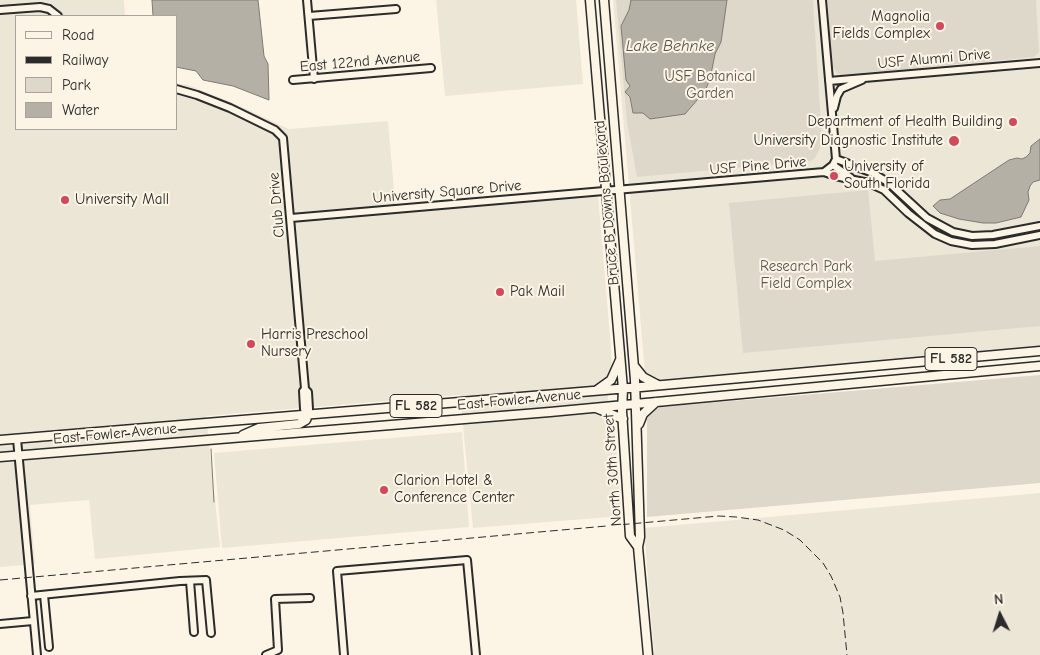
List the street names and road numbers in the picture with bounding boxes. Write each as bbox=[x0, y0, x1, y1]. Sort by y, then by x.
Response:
street label: USF Alumni Drive bbox=[877, 45, 991, 73]
street label: East 122nd Avenue bbox=[299, 48, 421, 76]
street label: Bruce B Downs Boulevard bbox=[591, 120, 623, 286]
street label: USF Pine Drive bbox=[709, 153, 807, 179]
street label: Club Drive bbox=[265, 172, 289, 238]
street label: University Square Drive bbox=[372, 177, 522, 207]
road number: FL 582 bbox=[925, 348, 977, 370]
street label: East Fowler Avenue bbox=[456, 386, 582, 414]
road number: FL 582 bbox=[390, 394, 442, 418]
street label: North 30th Street bbox=[600, 413, 626, 527]
street label: East Fowler Avenue bbox=[52, 420, 178, 448]

